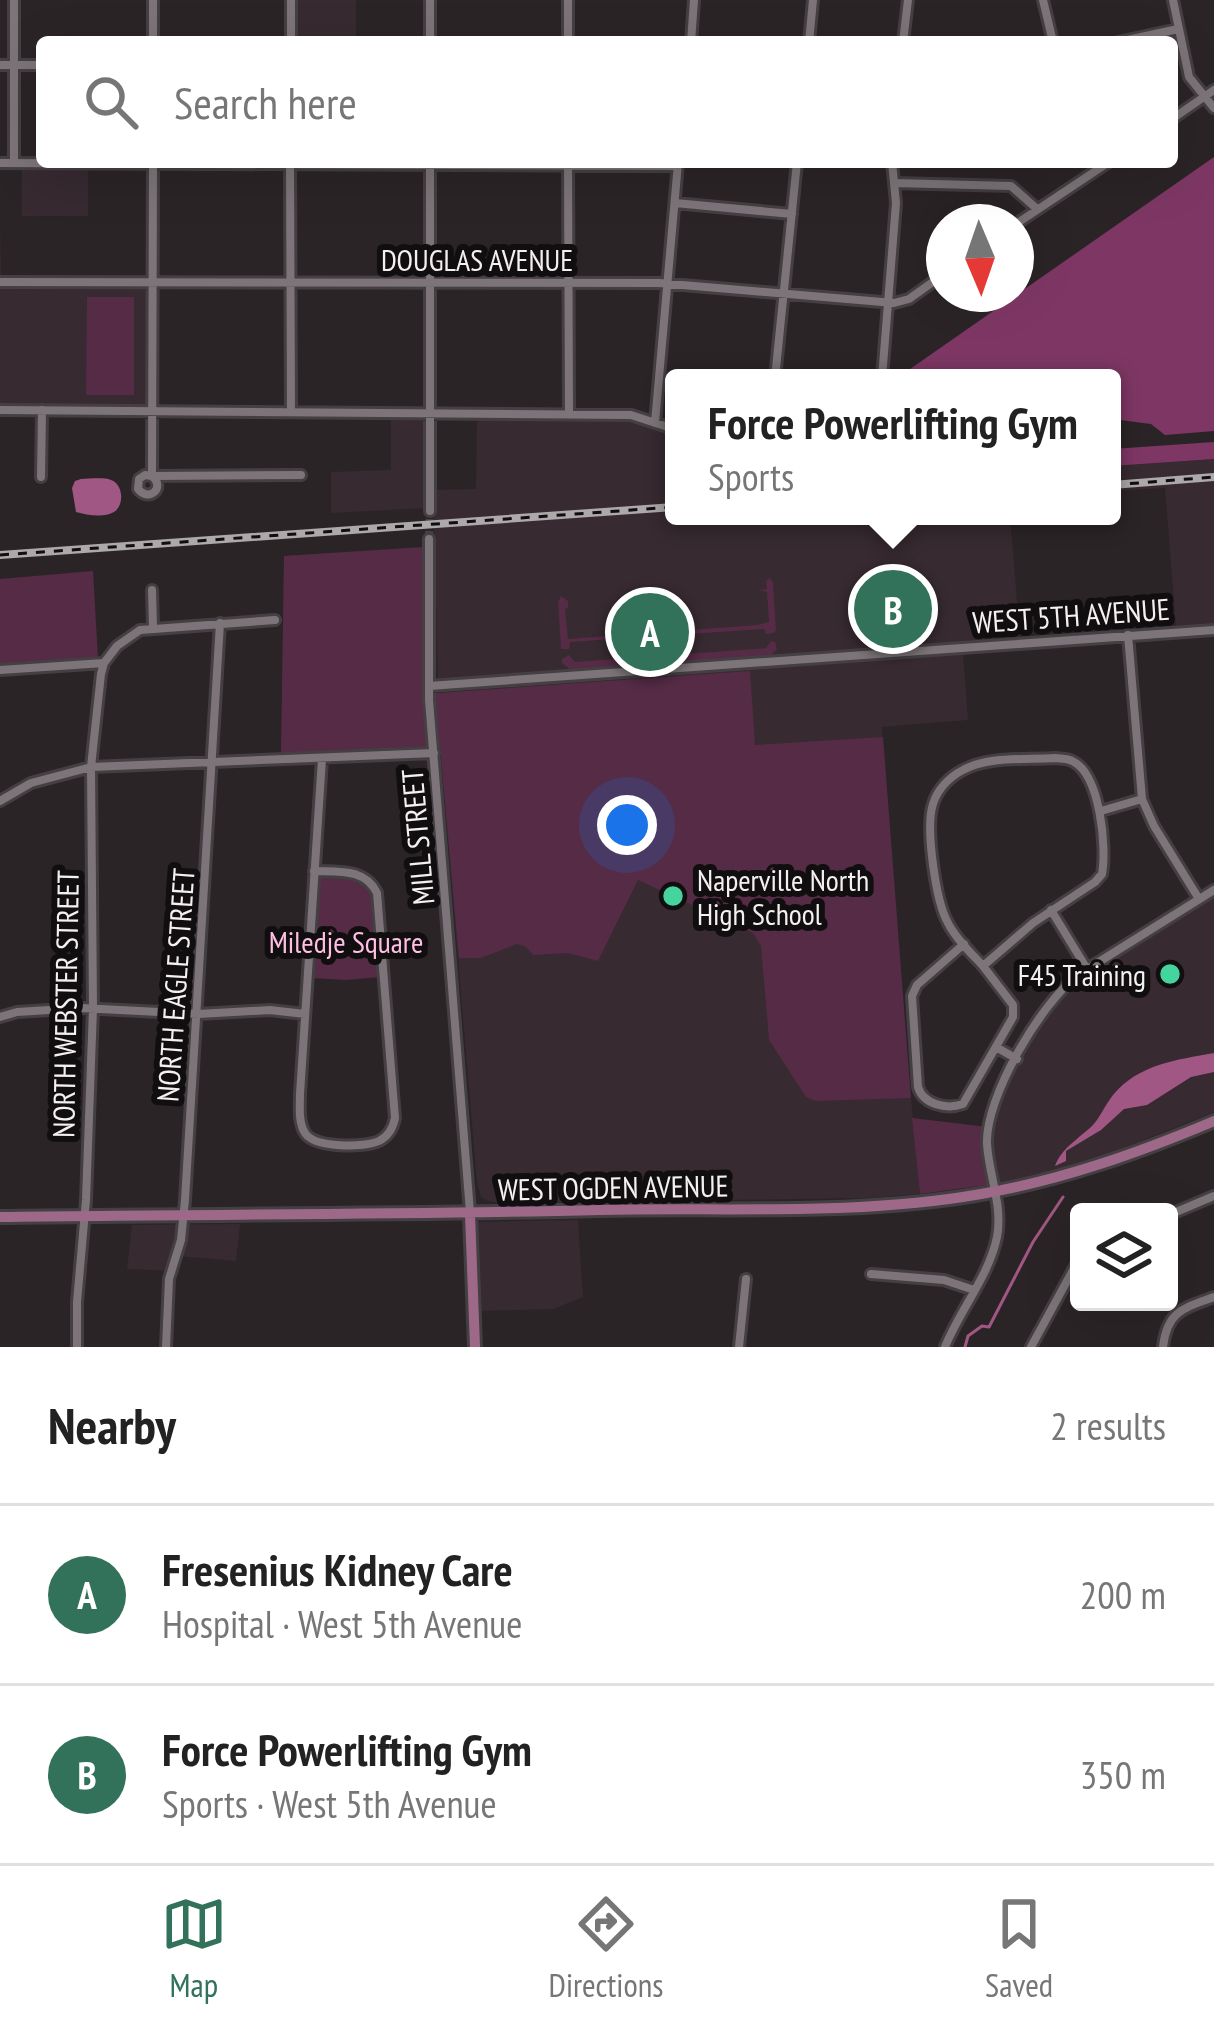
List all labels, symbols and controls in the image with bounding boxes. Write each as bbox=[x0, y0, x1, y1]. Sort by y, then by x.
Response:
search box bbox=[36, 36, 1178, 168]
icon: search bbox=[78, 69, 144, 135]
text: Search here bbox=[174, 73, 357, 131]
north arrow bbox=[926, 204, 1034, 312]
street label: DOUGLAS AVENUE bbox=[381, 240, 573, 279]
popup bbox=[665, 369, 1121, 525]
text: Force Powerlifting Gym bbox=[708, 393, 1078, 451]
text: Sports bbox=[708, 451, 794, 502]
pin: B bbox=[854, 564, 932, 654]
pin: A bbox=[611, 587, 689, 677]
street label: WEST 5TH AVENUE bbox=[971, 589, 1171, 641]
street label: MILL STREET bbox=[392, 767, 442, 907]
your location bbox=[597, 795, 657, 855]
place label: Naperville North High School bbox=[697, 860, 869, 933]
street label: NORTH EAGLE STREET bbox=[147, 867, 203, 1103]
street label: NORTH WEBSTER STREET bbox=[43, 870, 87, 1138]
marker: Naperville North High School bbox=[660, 883, 686, 909]
park label: Miledje Square bbox=[269, 922, 423, 961]
place label: F45 Training bbox=[1018, 955, 1146, 994]
marker: F45 Training bbox=[1157, 961, 1183, 987]
street label: WEST OGDEN AVENUE bbox=[497, 1165, 729, 1209]
map controls bbox=[1070, 1203, 1178, 1311]
button: layers bbox=[1070, 1203, 1178, 1311]
text: Nearby bbox=[48, 1392, 176, 1458]
text: 2 results bbox=[1050, 1400, 1166, 1451]
text: Fresenius Kidney Care bbox=[162, 1540, 513, 1598]
text: A bbox=[77, 1569, 97, 1620]
text: 200 m bbox=[1080, 1569, 1166, 1620]
text: Hospital · West 5th Avenue bbox=[162, 1598, 522, 1649]
text: Force Powerlifting Gym bbox=[162, 1720, 532, 1778]
text: B bbox=[77, 1749, 97, 1800]
text: 350 m bbox=[1080, 1749, 1166, 1800]
text: Sports · West 5th Avenue bbox=[162, 1778, 497, 1829]
tab: Map bbox=[161, 1891, 227, 2006]
tab: Directions bbox=[549, 1891, 663, 2006]
tab: Saved bbox=[985, 1891, 1053, 2006]

